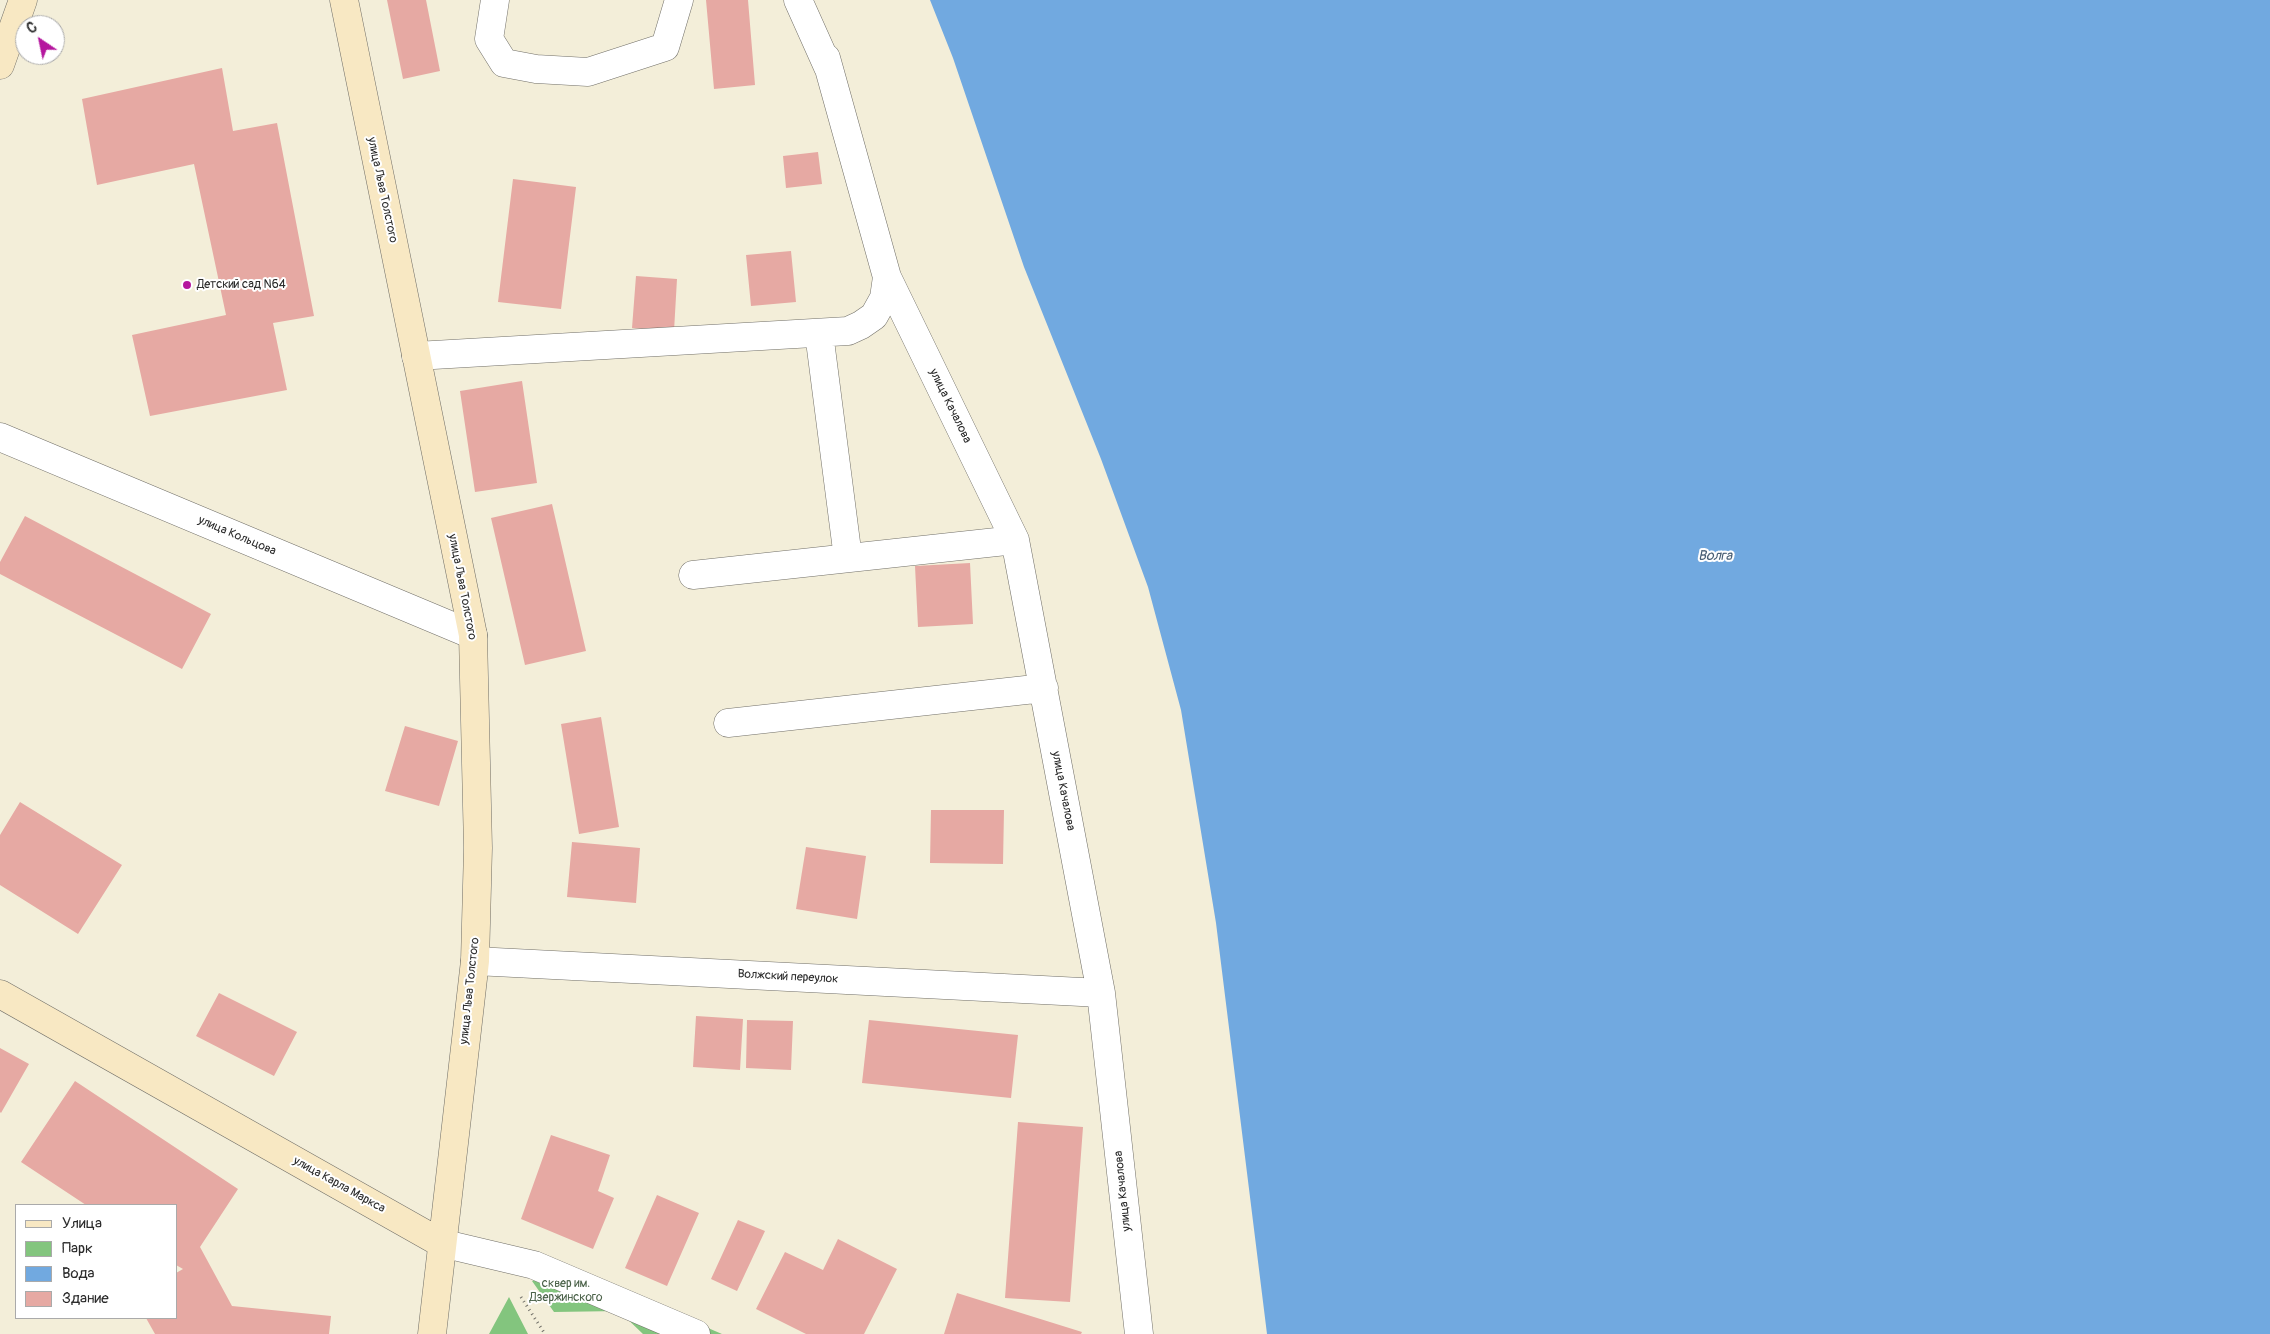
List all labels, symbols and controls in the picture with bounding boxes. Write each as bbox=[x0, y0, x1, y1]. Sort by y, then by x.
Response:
north arrow bbox=[15, 15, 65, 65]
text: С bbox=[24, 19, 40, 37]
street label: улица Льва Толстого bbox=[364, 136, 400, 244]
place label: Детский сад N64 bbox=[197, 278, 286, 292]
marker: Детский сад N64 bbox=[181, 279, 193, 291]
street label: улица Качалова bbox=[926, 367, 974, 445]
street label: улица Кольцова bbox=[196, 513, 278, 559]
street label: улица Льва Толстого bbox=[445, 533, 479, 641]
water label: Волга bbox=[1698, 548, 1732, 564]
street label: улица Качалова bbox=[1048, 750, 1078, 832]
street label: улица Льва Толстого bbox=[457, 937, 483, 1045]
street label: Волжский переулок bbox=[737, 967, 839, 987]
street label: улица Качалова bbox=[1112, 1150, 1134, 1232]
street label: улица Карла Маркса bbox=[291, 1154, 387, 1216]
legend bbox=[15, 1204, 178, 1319]
text: Улица bbox=[62, 1214, 102, 1233]
text: Парк bbox=[62, 1239, 93, 1258]
text: Вода bbox=[62, 1264, 95, 1283]
park label: сквер им. Дзержинского bbox=[530, 1277, 602, 1305]
text: Здание bbox=[62, 1289, 109, 1308]

